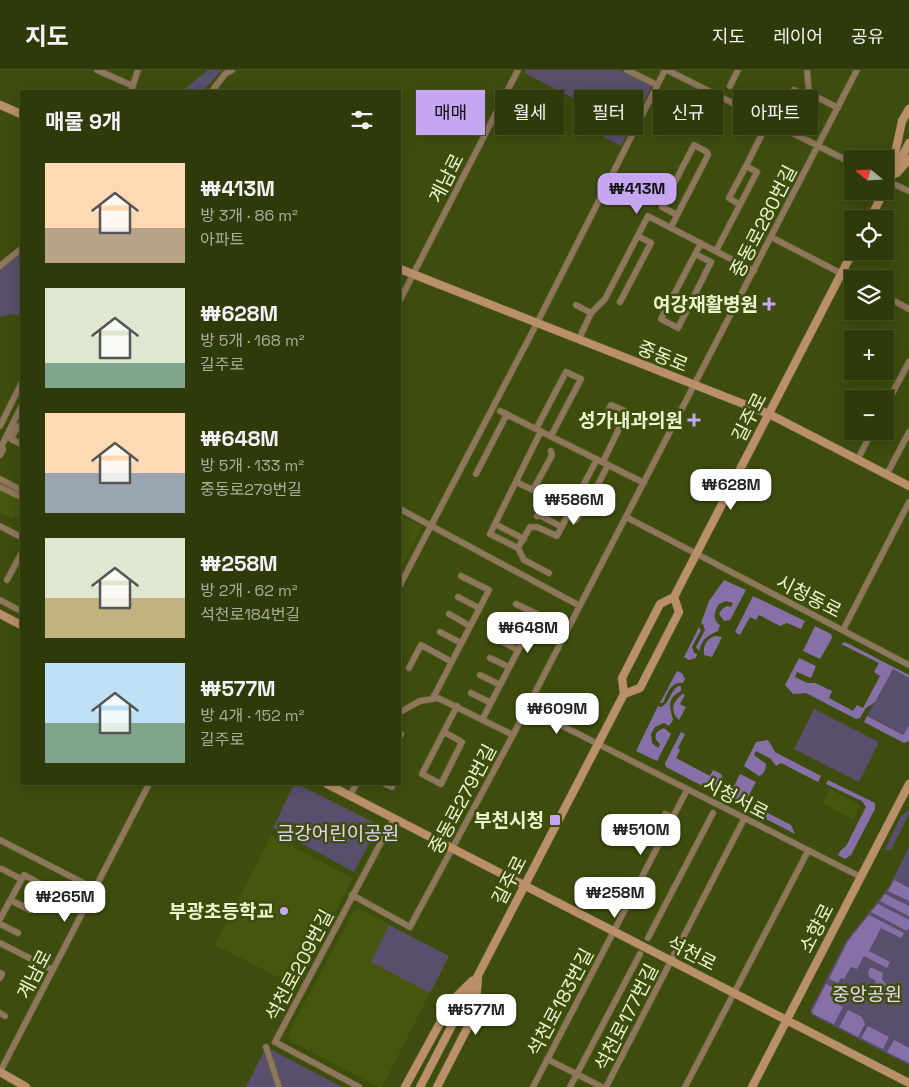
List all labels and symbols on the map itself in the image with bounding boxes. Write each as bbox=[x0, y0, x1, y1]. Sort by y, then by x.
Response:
street label: 계남로 bbox=[423, 149, 469, 207]
north arrow bbox=[844, 150, 894, 200]
street label: 중동로280번길 bbox=[724, 161, 802, 282]
pin: ₩413M bbox=[602, 172, 672, 215]
place label: 여강재활병원 bbox=[653, 292, 758, 317]
marker: 여강재활병원 bbox=[762, 297, 776, 311]
street label: 중동로 bbox=[634, 335, 692, 378]
street label: 길주로 bbox=[726, 388, 772, 446]
place label: 성가내과의원 bbox=[578, 408, 683, 433]
marker: 성가내과의원 bbox=[687, 413, 701, 427]
pin: ₩628M bbox=[696, 468, 766, 511]
pin: ₩586M bbox=[539, 484, 609, 526]
street label: 시청동로 bbox=[772, 569, 846, 623]
pin: ₩648M bbox=[493, 612, 563, 654]
pin: ₩609M bbox=[522, 692, 592, 735]
street label: 중동로279번길 bbox=[423, 740, 502, 859]
street label: 시청서로 bbox=[699, 771, 773, 825]
place label: 부천시청 bbox=[474, 808, 544, 833]
marker: 부천시청 bbox=[548, 813, 562, 827]
pin: ₩510M bbox=[606, 814, 676, 856]
park label: 금강어린이공원 bbox=[277, 821, 399, 846]
street label: 길주로 bbox=[486, 851, 532, 909]
pin: ₩258M bbox=[580, 876, 650, 919]
pin: ₩265M bbox=[30, 880, 100, 923]
place label: 부광초등학교 bbox=[169, 899, 274, 924]
street label: 소향로 bbox=[793, 899, 839, 957]
street label: 석천로209번길 bbox=[260, 905, 339, 1025]
marker: 부광초등학교 bbox=[278, 905, 290, 917]
street label: 석천로 bbox=[663, 930, 721, 976]
street label: 석천로183번길 bbox=[522, 944, 599, 1060]
street label: 계남로 bbox=[11, 945, 57, 1003]
street label: 석천로177번길 bbox=[589, 960, 664, 1075]
park label: 중앙공원 bbox=[832, 982, 902, 1007]
pin: ₩577M bbox=[441, 994, 511, 1036]

